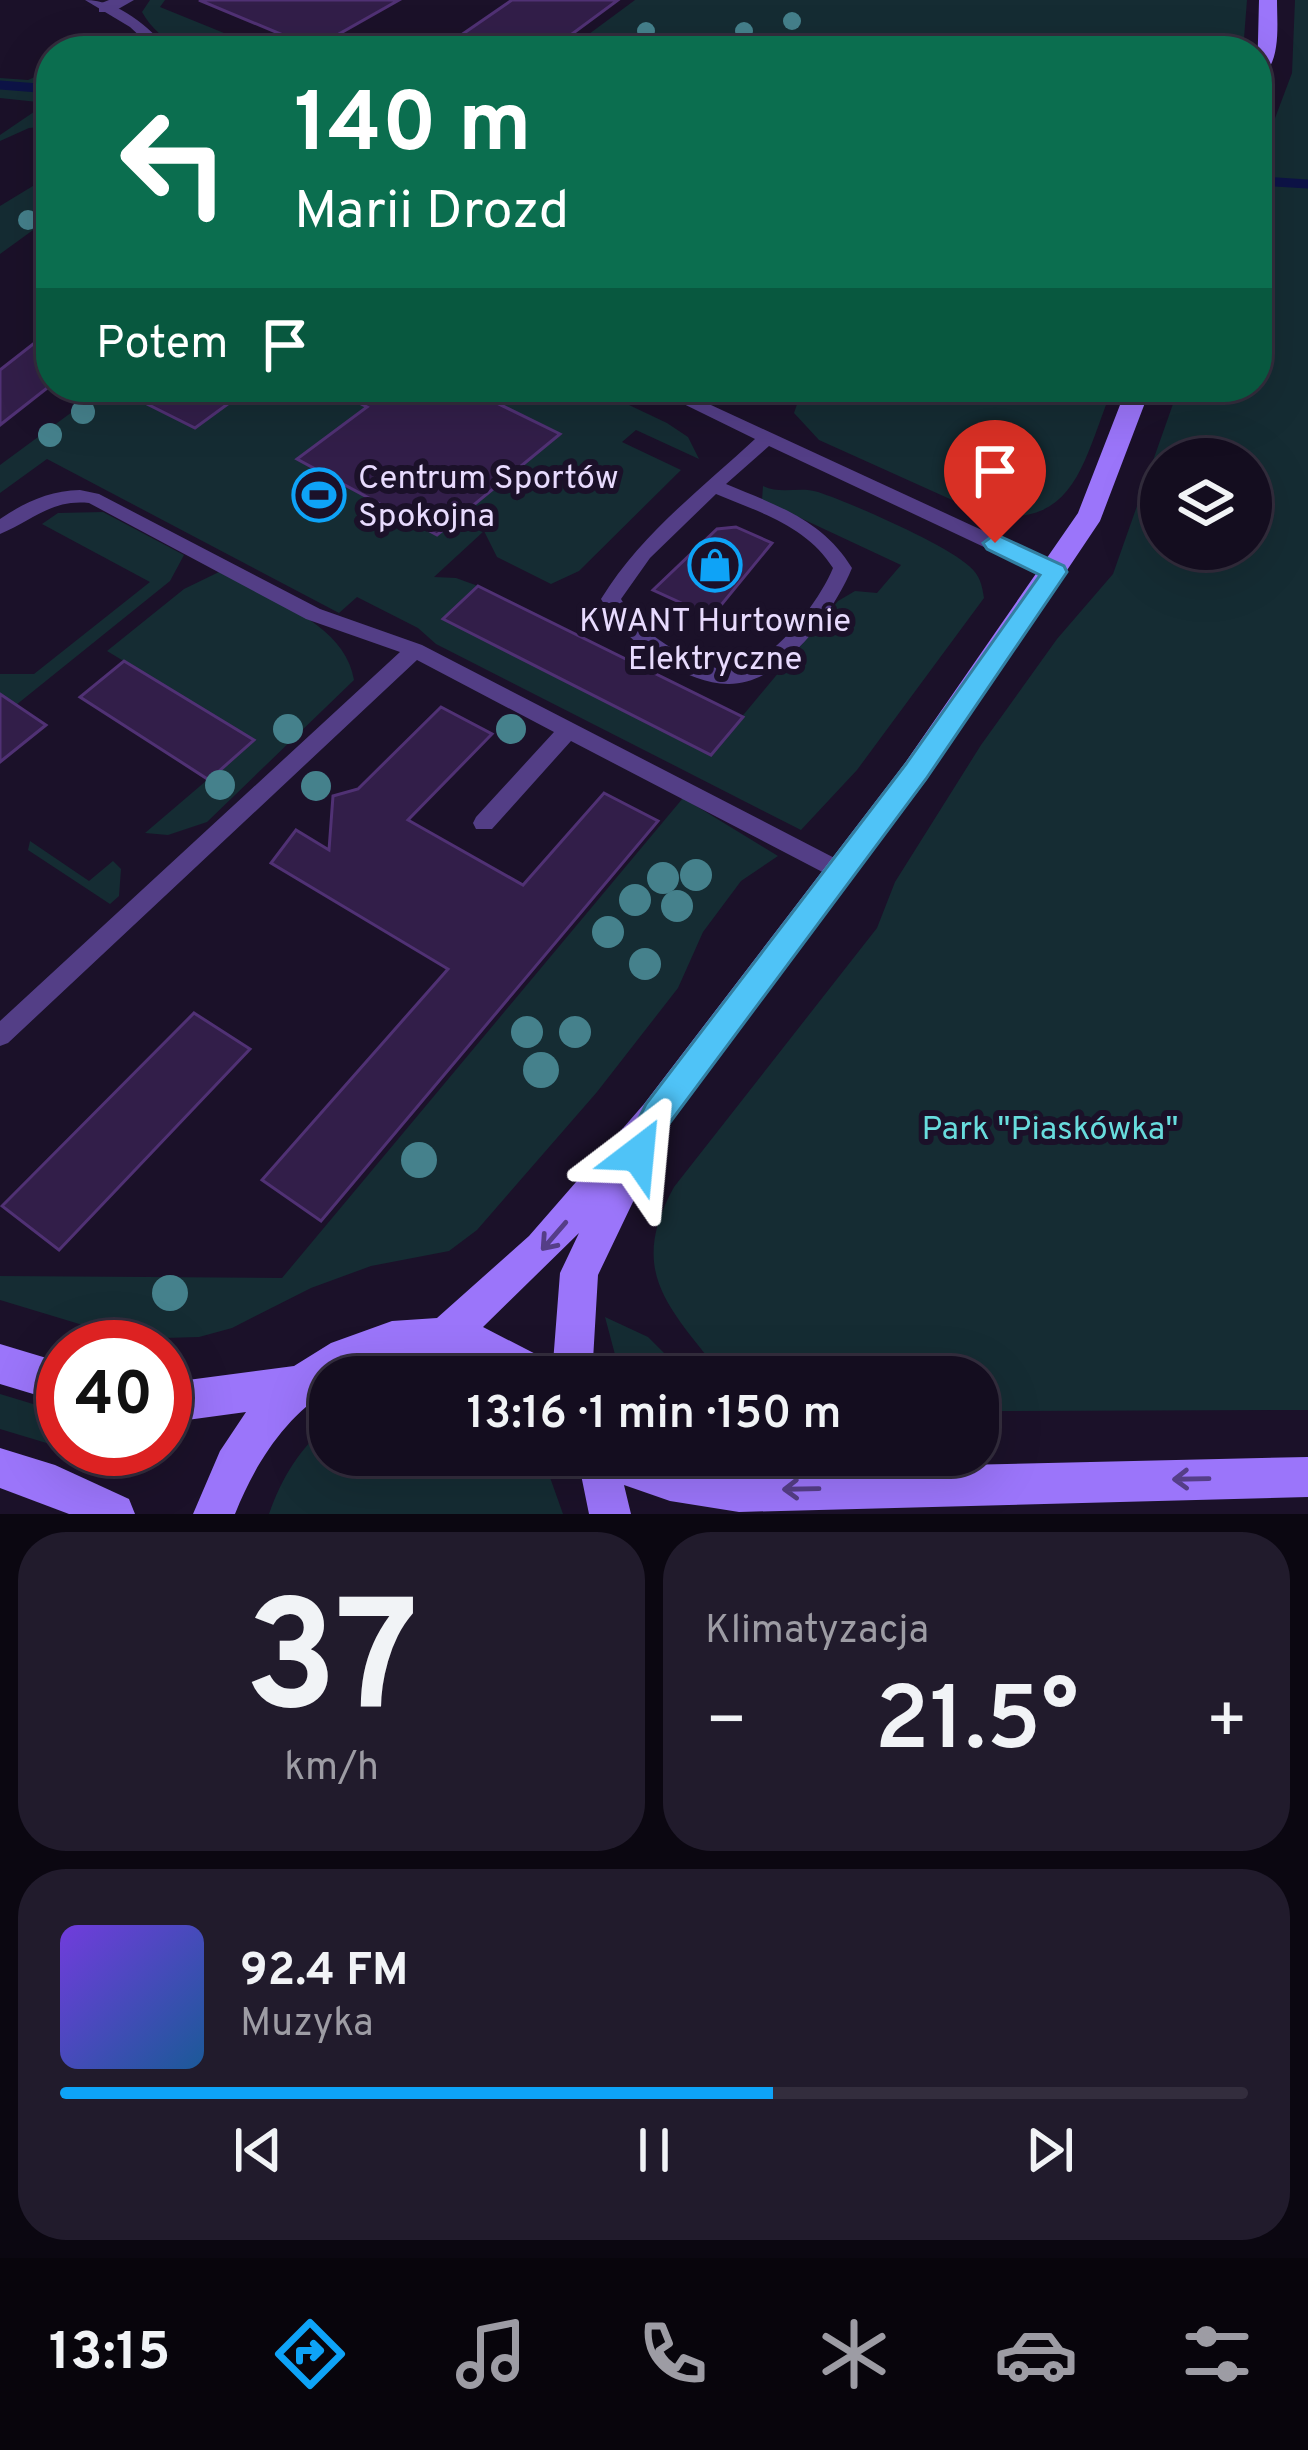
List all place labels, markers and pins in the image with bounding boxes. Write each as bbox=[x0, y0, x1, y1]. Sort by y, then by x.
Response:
pin bbox=[944, 420, 1046, 543]
place label: Centrum Sportów Spokojna bbox=[358, 459, 619, 539]
sports icon: Centrum Sportów Spokojna bbox=[291, 467, 347, 523]
shop icon: KWANT Hurtownie Elektryczne bbox=[687, 537, 743, 593]
place label: KWANT Hurtownie Elektryczne bbox=[579, 602, 851, 682]

